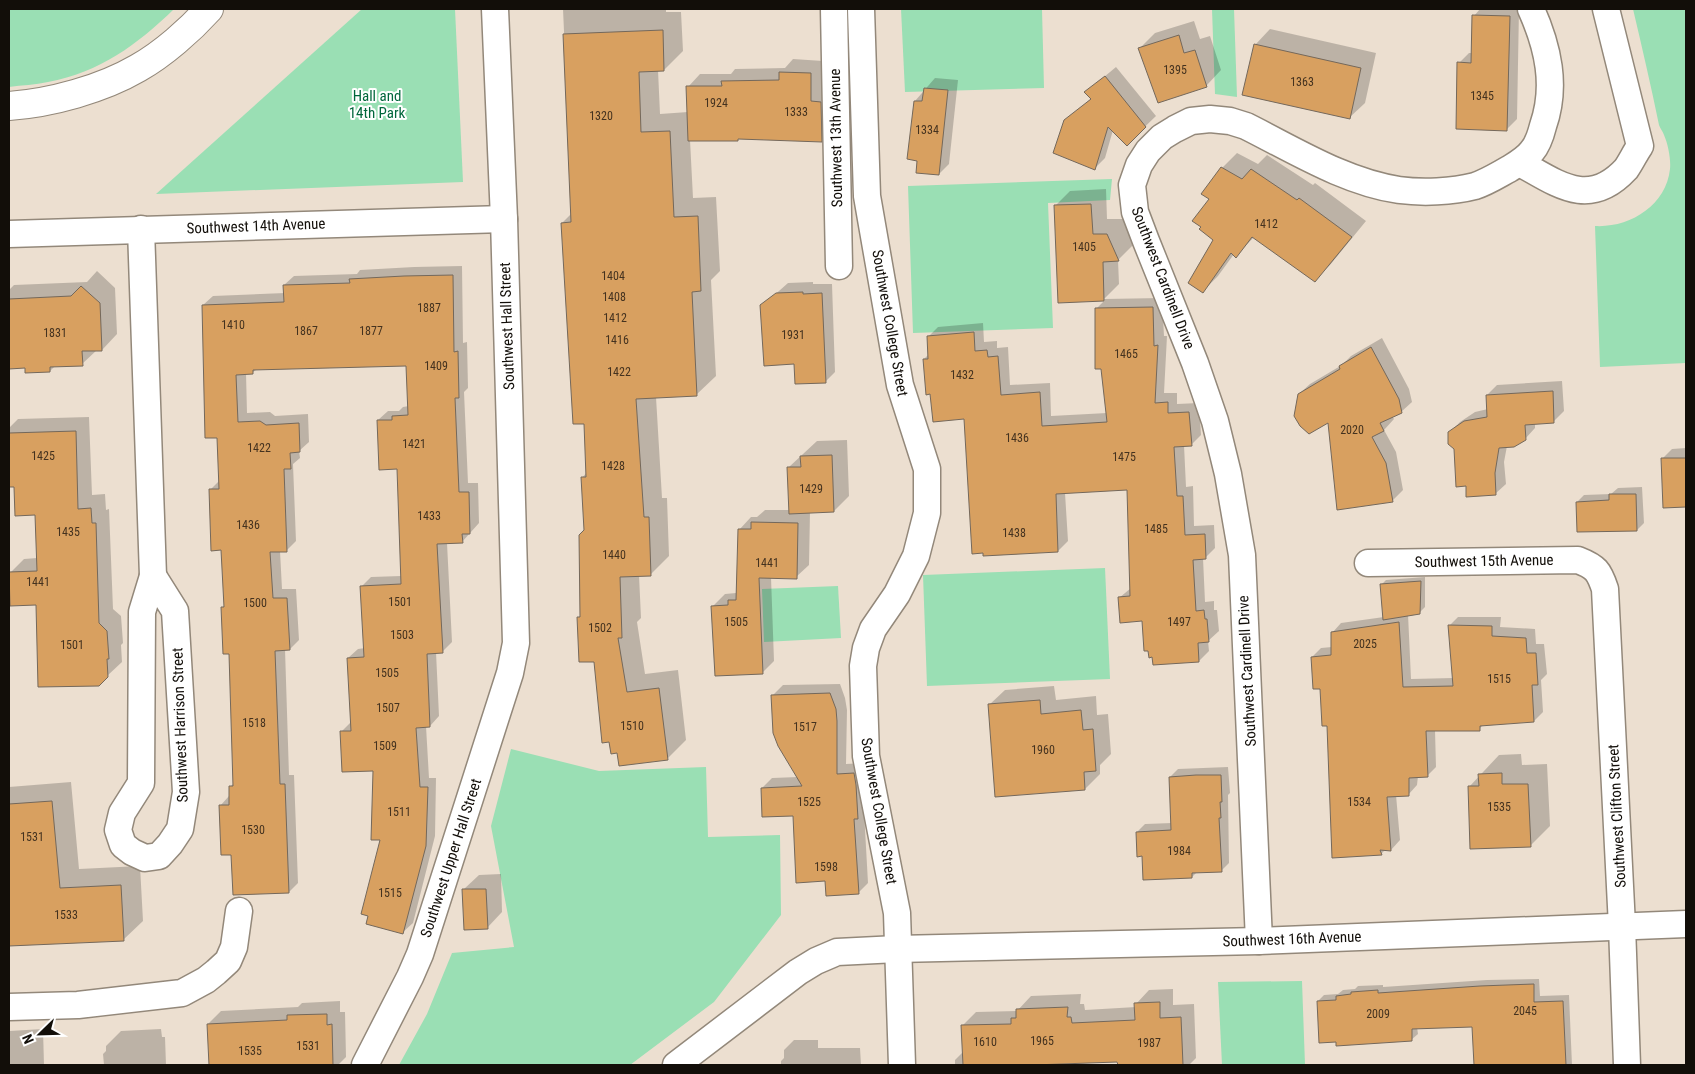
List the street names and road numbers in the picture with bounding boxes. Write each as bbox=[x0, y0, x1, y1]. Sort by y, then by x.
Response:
street label: Southwest 13th Avenue bbox=[826, 68, 846, 208]
street label: Southwest Cardinell Drive bbox=[1127, 204, 1199, 352]
street label: Southwest 14th Avenue bbox=[186, 215, 326, 237]
street label: Southwest College Street bbox=[868, 248, 912, 398]
street label: Southwest Hall Street bbox=[496, 262, 518, 390]
street label: Southwest 15th Avenue bbox=[1414, 551, 1554, 571]
street label: Southwest Cardinell Drive bbox=[1234, 595, 1260, 747]
street label: Southwest Harrison Street bbox=[168, 647, 192, 803]
street label: Southwest College Street bbox=[857, 736, 901, 886]
street label: Southwest Clifton Street bbox=[1604, 744, 1630, 888]
street label: Southwest Upper Hall Street bbox=[417, 776, 485, 940]
street label: Southwest 16th Avenue bbox=[1222, 928, 1362, 950]

